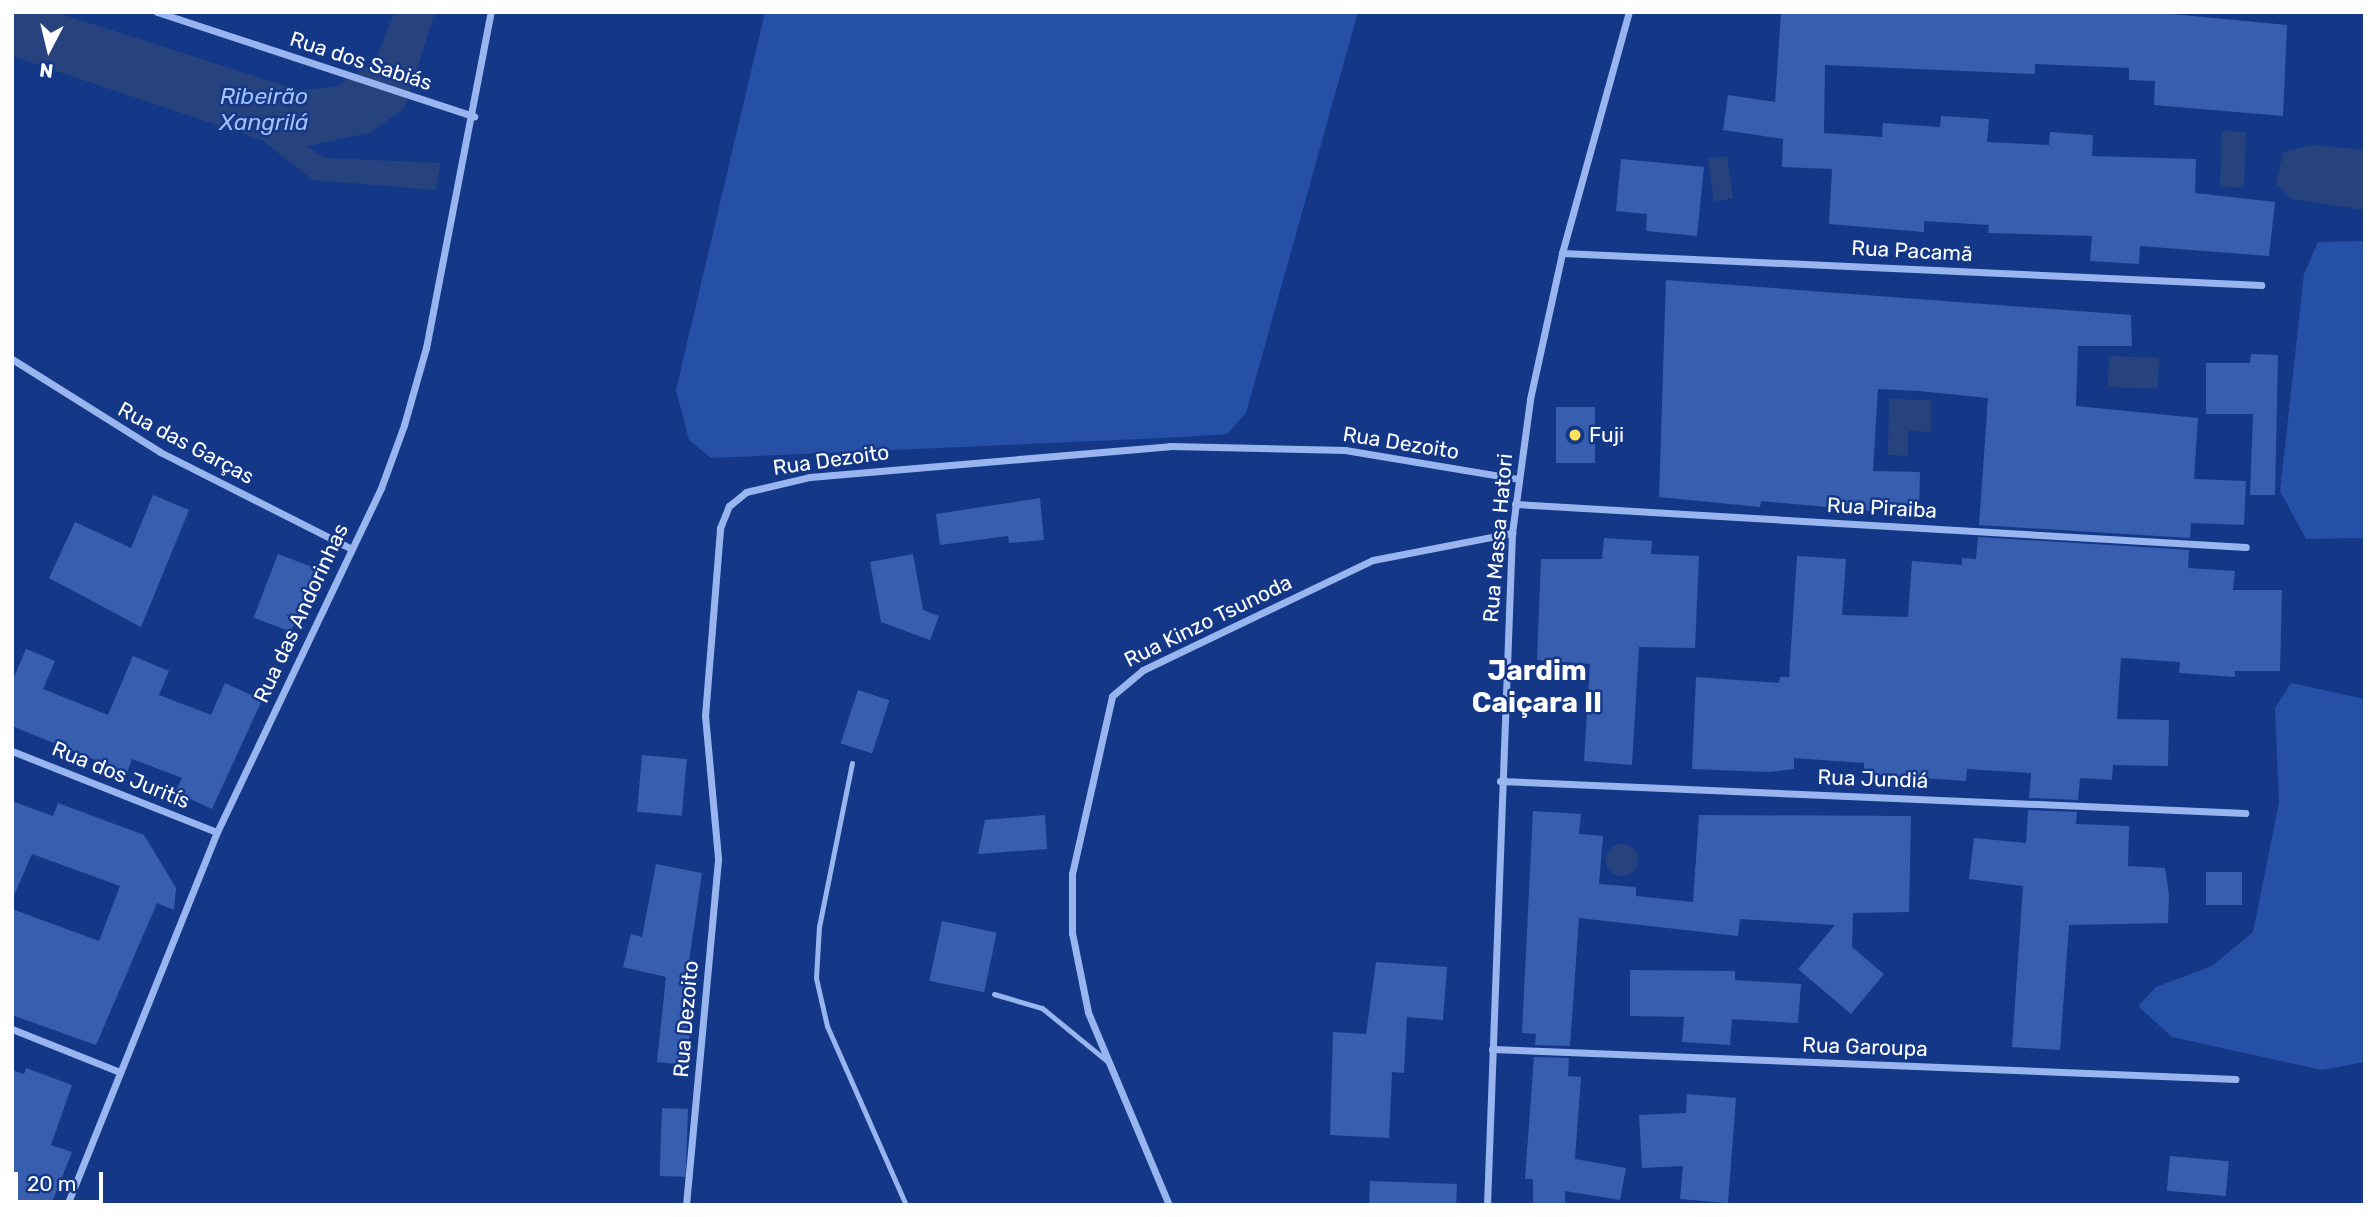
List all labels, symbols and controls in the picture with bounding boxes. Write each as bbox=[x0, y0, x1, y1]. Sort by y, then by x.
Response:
north arrow bbox=[14, 14, 84, 84]
street label: Rua dos Sabiás bbox=[287, 26, 435, 96]
text: N bbox=[38, 58, 55, 83]
water label: Ribeirão Xangrilá bbox=[219, 82, 309, 136]
street label: Rua Pacamã bbox=[1851, 235, 1973, 267]
street label: Rua das Garças bbox=[114, 397, 258, 489]
street label: Rua Dezoito bbox=[1341, 421, 1461, 465]
place label: Fuji bbox=[1589, 422, 1624, 448]
marker: Fuji bbox=[1567, 427, 1583, 443]
street label: Rua Dezoito bbox=[771, 439, 891, 481]
street label: Rua Massa Hatori bbox=[1478, 453, 1518, 623]
street label: Rua Piraiba bbox=[1826, 493, 1938, 523]
street label: Rua das Andorinhas bbox=[248, 519, 354, 707]
street label: Rua Kinzo Tsunoda bbox=[1120, 569, 1296, 673]
district label: Jardim Caiçara II bbox=[1472, 654, 1602, 720]
street label: Rua dos Juritís bbox=[48, 736, 194, 814]
street label: Rua Jundiá bbox=[1817, 764, 1929, 794]
street label: Rua Dezoito bbox=[668, 959, 704, 1079]
street label: Rua Garoupa bbox=[1802, 1032, 1928, 1062]
scale bar bbox=[18, 1158, 107, 1202]
text: 20 m bbox=[27, 1171, 76, 1196]

